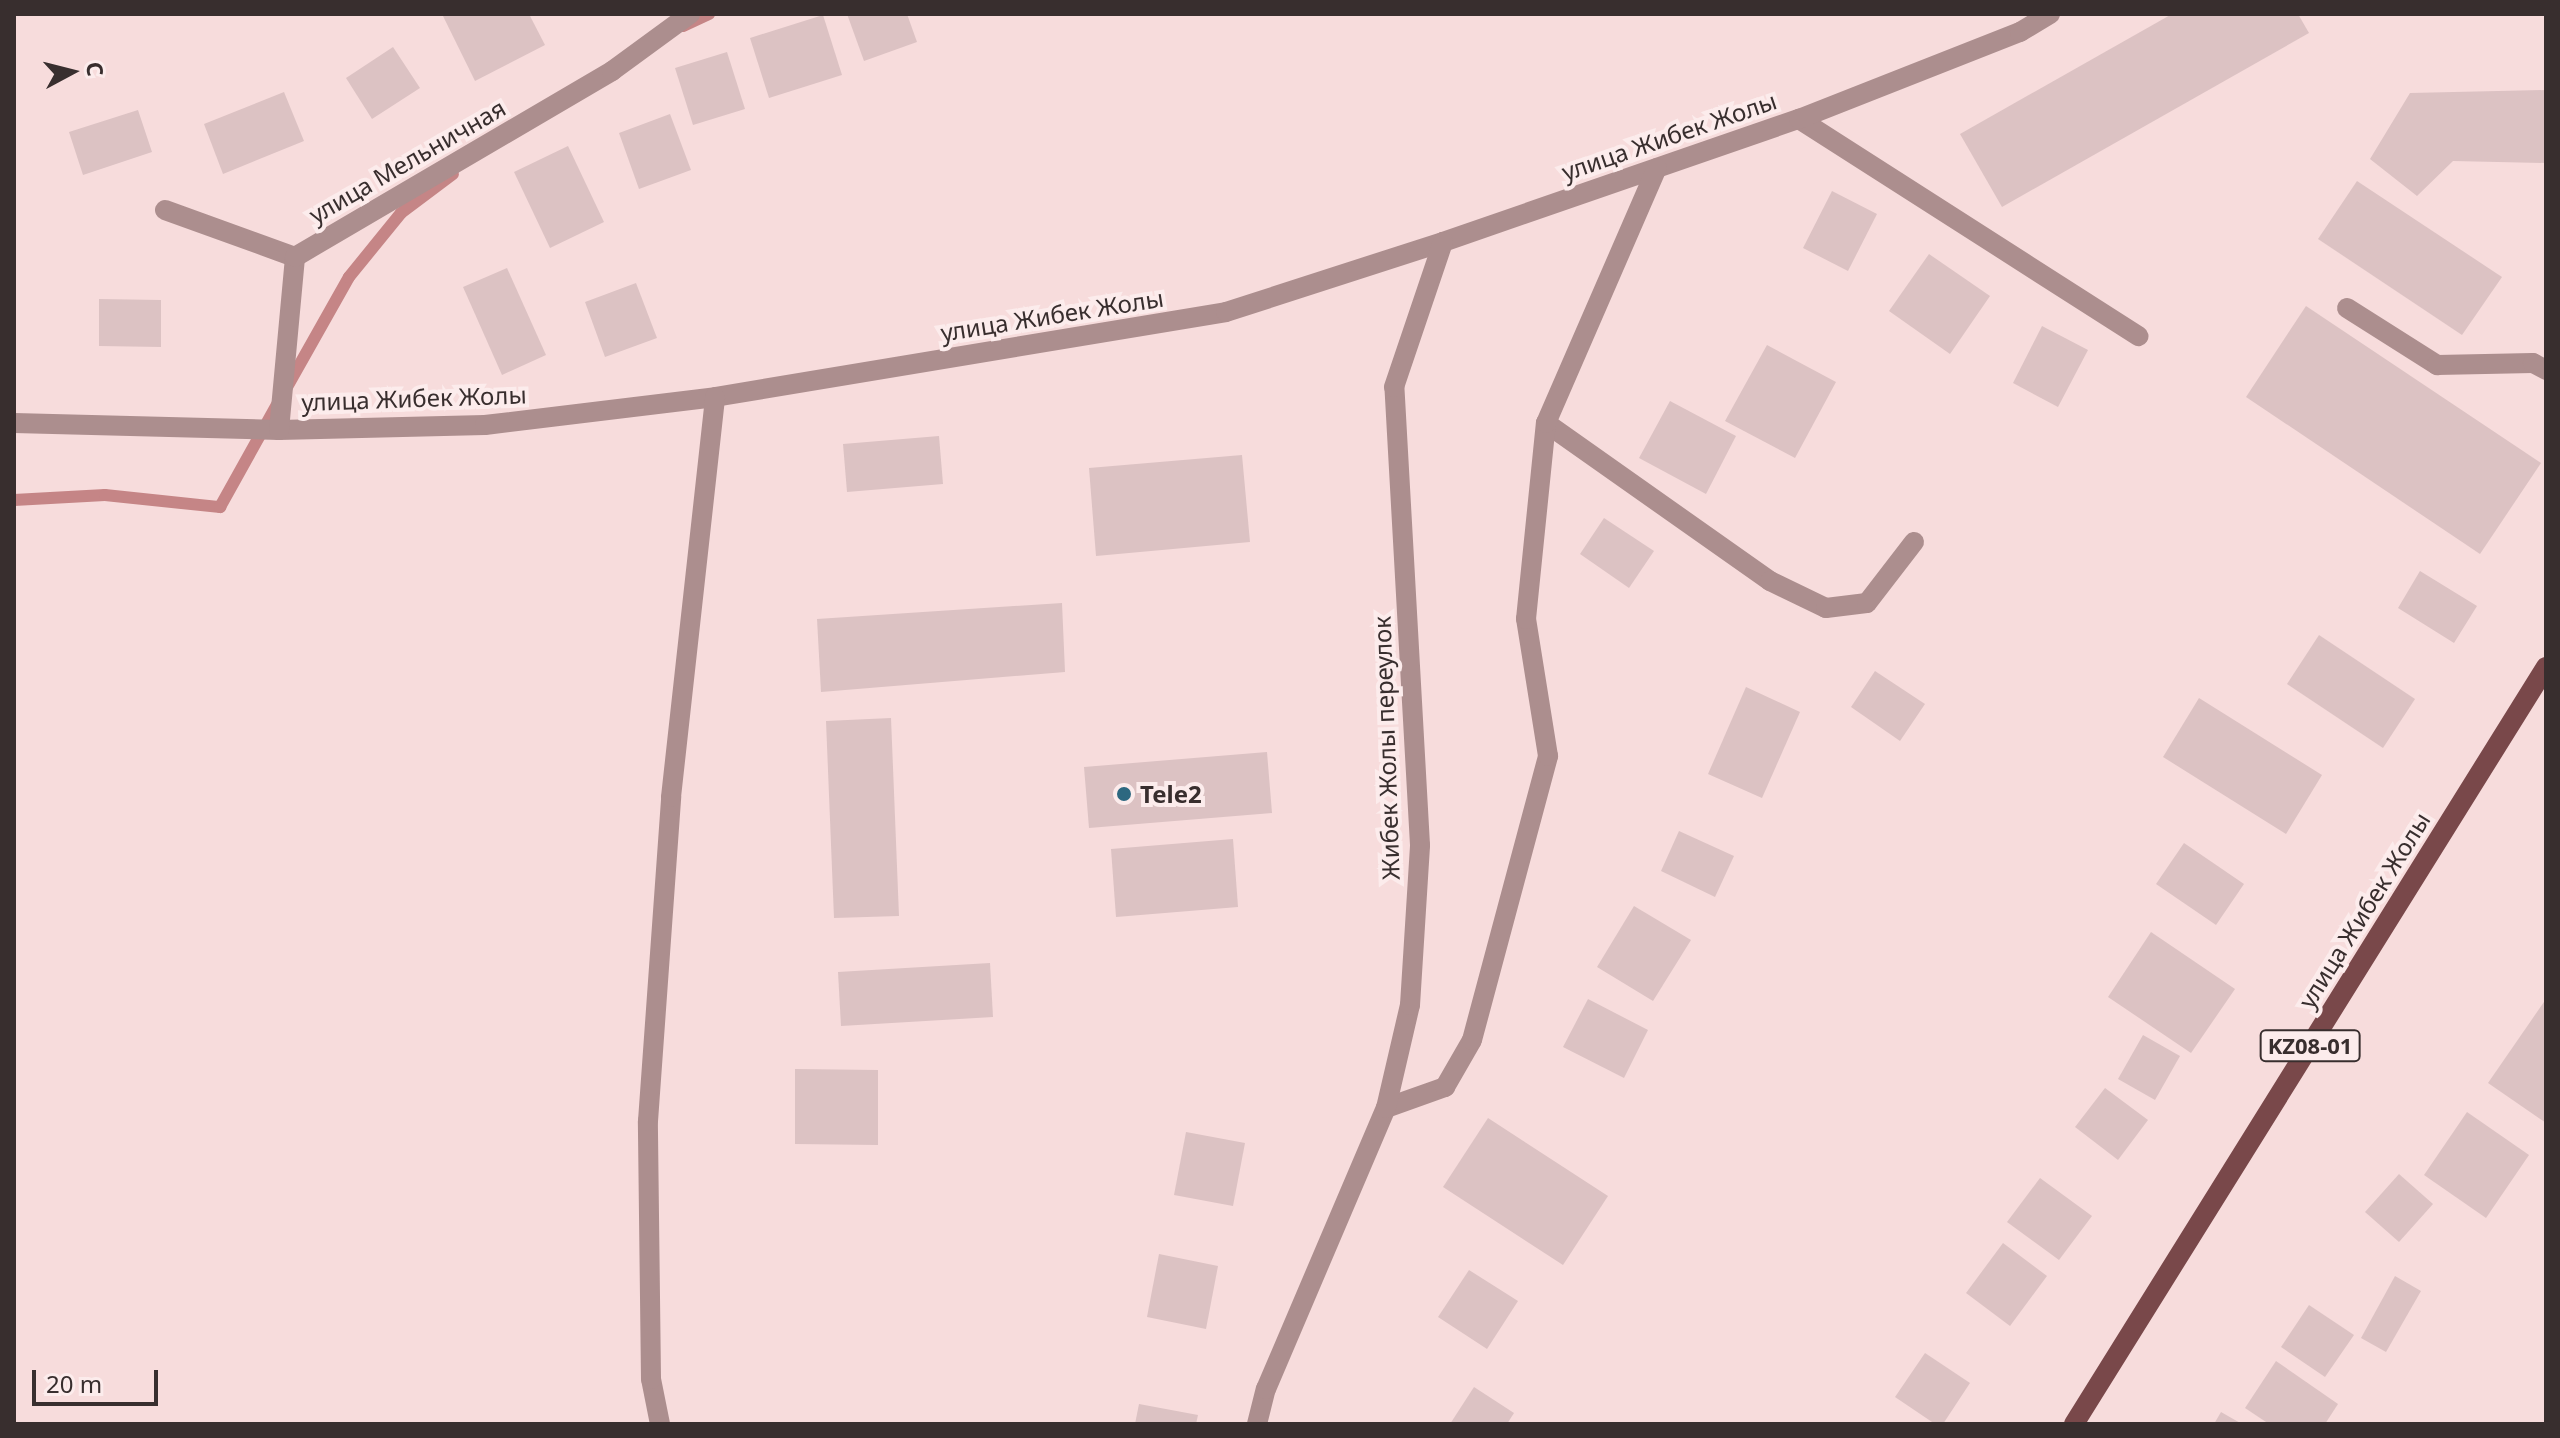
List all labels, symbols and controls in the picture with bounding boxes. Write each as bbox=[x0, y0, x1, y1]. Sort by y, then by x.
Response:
north arrow bbox=[32, 32, 112, 112]
text: С bbox=[80, 60, 112, 78]
street label: улица Жибек Жолы bbox=[1558, 86, 1780, 186]
street label: улица Мельничная bbox=[304, 93, 510, 229]
street label: улица Жибек Жолы bbox=[939, 283, 1165, 347]
street label: улица Жибек Жолы bbox=[301, 380, 527, 416]
street label: Жибек Жолы переулок bbox=[1367, 615, 1405, 881]
place label: Tele2 bbox=[1140, 780, 1202, 808]
marker: Tele2 bbox=[1115, 785, 1133, 803]
street label: улица Жибек Жолы bbox=[2292, 807, 2436, 1013]
road number: KZ08-01 bbox=[2258, 1028, 2362, 1064]
scale bar bbox=[36, 1354, 162, 1404]
text: 20 m bbox=[46, 1367, 102, 1400]

